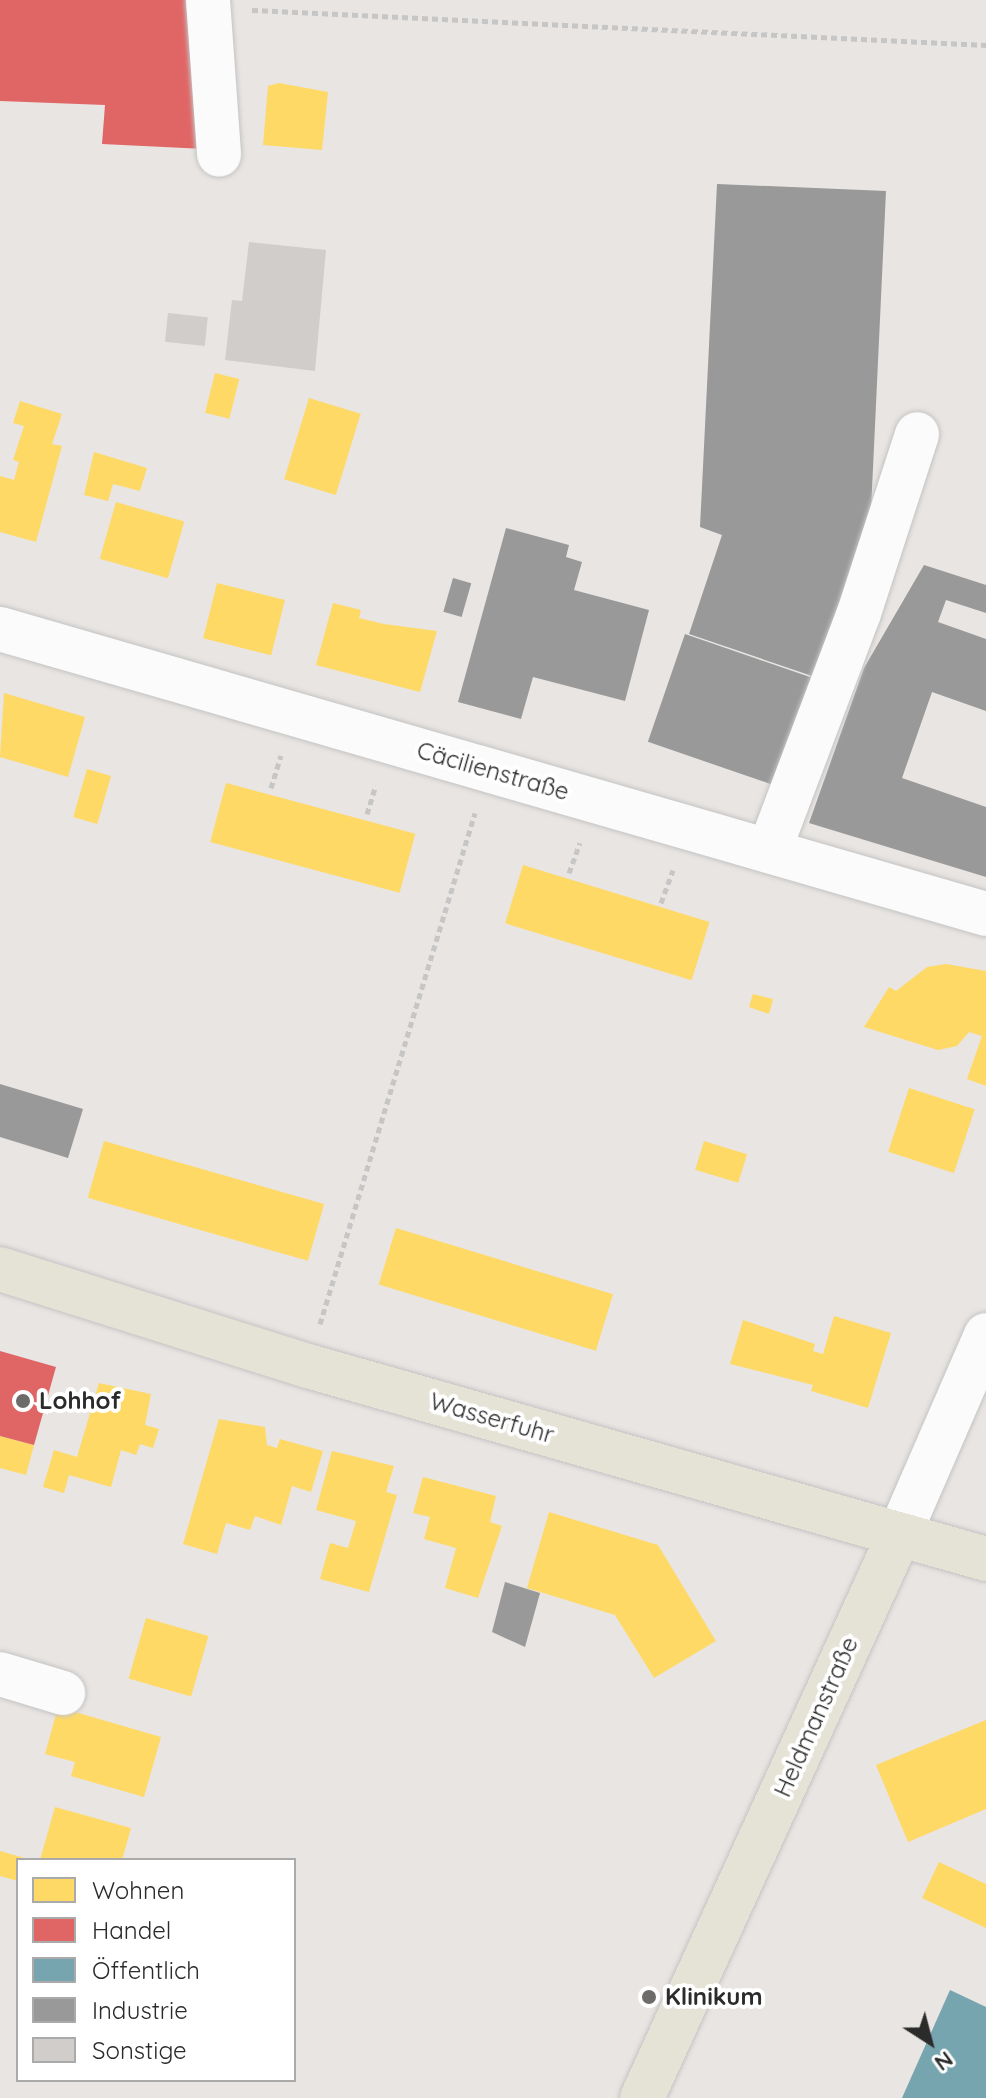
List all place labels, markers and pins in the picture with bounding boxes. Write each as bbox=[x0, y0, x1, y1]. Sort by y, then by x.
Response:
place label: Lohhof bbox=[39, 1387, 121, 1415]
marker: Lohhof bbox=[14, 1392, 32, 1410]
place label: Klinikum bbox=[665, 1983, 763, 2011]
marker: Klinikum bbox=[640, 1988, 658, 2006]

